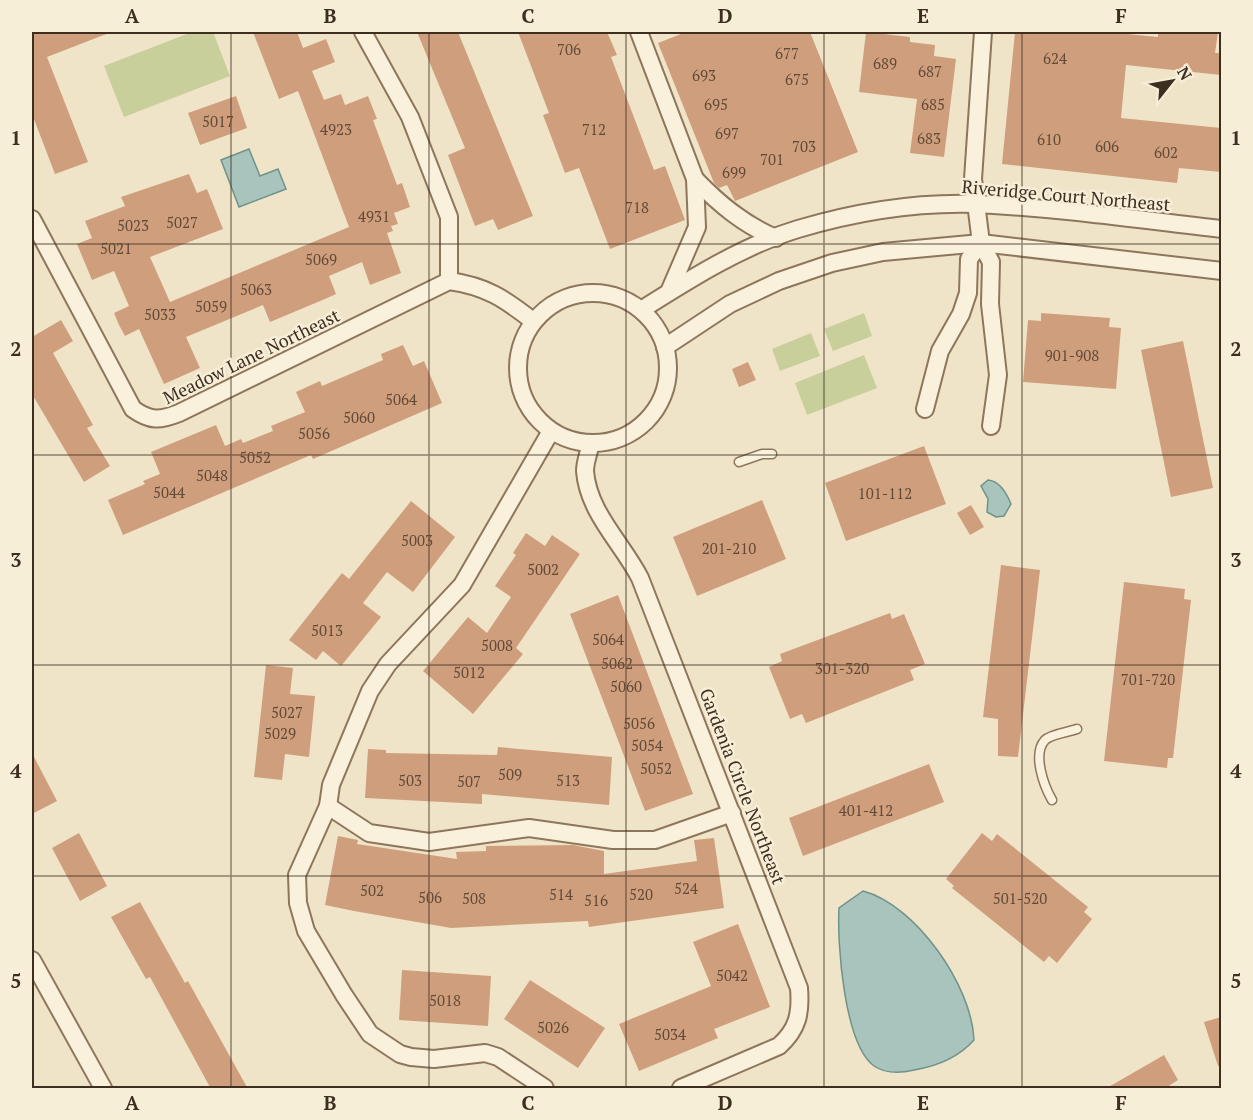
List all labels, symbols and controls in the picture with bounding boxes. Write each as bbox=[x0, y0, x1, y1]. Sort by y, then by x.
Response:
text: A bbox=[125, 2, 140, 29]
text: B bbox=[324, 2, 337, 29]
text: C bbox=[521, 2, 535, 29]
text: D bbox=[718, 2, 732, 29]
text: E bbox=[917, 2, 929, 29]
text: F bbox=[1115, 2, 1127, 29]
house number: 706 bbox=[557, 39, 581, 59]
house number: 677 bbox=[775, 43, 799, 63]
house number: 624 bbox=[1043, 48, 1067, 68]
north arrow bbox=[1142, 51, 1202, 111]
house number: 689 bbox=[873, 53, 897, 73]
house number: 687 bbox=[918, 61, 942, 81]
text: N bbox=[1172, 62, 1197, 84]
house number: 693 bbox=[692, 65, 716, 85]
house number: 675 bbox=[785, 69, 809, 89]
house number: 695 bbox=[704, 94, 728, 114]
house number: 685 bbox=[921, 94, 945, 114]
house number: 5017 bbox=[202, 111, 234, 131]
house number: 4923 bbox=[320, 119, 352, 139]
house number: 712 bbox=[582, 119, 606, 139]
house number: 697 bbox=[715, 123, 739, 143]
text: 1 bbox=[10, 124, 22, 151]
text: 1 bbox=[1230, 124, 1242, 151]
house number: 683 bbox=[917, 128, 941, 148]
house number: 610 bbox=[1037, 129, 1061, 149]
house number: 703 bbox=[792, 136, 816, 156]
house number: 606 bbox=[1095, 136, 1119, 156]
house number: 602 bbox=[1154, 142, 1178, 162]
house number: 701 bbox=[760, 149, 784, 169]
house number: 699 bbox=[722, 162, 746, 182]
street label: Riveridge Court Northeast bbox=[961, 174, 1172, 216]
house number: 718 bbox=[625, 197, 649, 217]
house number: 4931 bbox=[358, 206, 390, 226]
house number: 5027 bbox=[166, 212, 198, 232]
house number: 5023 bbox=[117, 215, 149, 235]
house number: 5021 bbox=[100, 238, 132, 258]
house number: 5069 bbox=[305, 249, 337, 269]
house number: 5063 bbox=[240, 279, 272, 299]
house number: 5059 bbox=[195, 296, 227, 316]
street label: Meadow Lane Northeast bbox=[159, 303, 344, 409]
house number: 5033 bbox=[144, 304, 176, 324]
text: 2 bbox=[10, 335, 22, 362]
text: 2 bbox=[1230, 335, 1242, 362]
house number: 901-908 bbox=[1045, 345, 1099, 365]
house number: 5064 bbox=[385, 389, 417, 409]
house number: 5060 bbox=[343, 407, 375, 427]
house number: 5056 bbox=[298, 423, 330, 443]
house number: 5052 bbox=[239, 447, 271, 467]
house number: 5048 bbox=[196, 465, 228, 485]
house number: 5044 bbox=[153, 482, 185, 502]
house number: 101-112 bbox=[858, 483, 912, 503]
house number: 5003 bbox=[401, 530, 433, 550]
house number: 201-210 bbox=[702, 538, 756, 558]
text: 3 bbox=[10, 546, 22, 573]
text: 3 bbox=[1230, 546, 1242, 573]
house number: 5002 bbox=[527, 559, 559, 579]
house number: 5013 bbox=[311, 620, 343, 640]
house number: 5064 bbox=[592, 629, 624, 649]
house number: 5008 bbox=[481, 635, 513, 655]
house number: 5062 bbox=[601, 653, 633, 673]
house number: 301-320 bbox=[815, 658, 869, 678]
house number: 5012 bbox=[453, 662, 485, 682]
house number: 701-720 bbox=[1121, 669, 1175, 689]
house number: 5060 bbox=[610, 676, 642, 696]
street label: Gardenia Circle Northeast bbox=[695, 685, 792, 888]
house number: 5027 bbox=[271, 702, 303, 722]
house number: 5056 bbox=[623, 713, 655, 733]
house number: 5029 bbox=[264, 723, 296, 743]
house number: 5054 bbox=[631, 735, 663, 755]
text: 4 bbox=[10, 757, 22, 784]
text: 4 bbox=[1230, 757, 1242, 784]
house number: 5052 bbox=[640, 758, 672, 778]
house number: 509 bbox=[498, 764, 522, 784]
house number: 503 bbox=[398, 770, 422, 790]
house number: 513 bbox=[556, 770, 580, 790]
house number: 507 bbox=[457, 771, 481, 791]
house number: 401-412 bbox=[839, 800, 893, 820]
house number: 524 bbox=[674, 878, 698, 898]
house number: 502 bbox=[360, 880, 384, 900]
house number: 514 bbox=[549, 884, 573, 904]
house number: 520 bbox=[629, 884, 653, 904]
house number: 506 bbox=[418, 887, 442, 907]
house number: 508 bbox=[462, 888, 486, 908]
house number: 501-520 bbox=[993, 888, 1047, 908]
house number: 516 bbox=[584, 890, 608, 910]
house number: 5042 bbox=[716, 965, 748, 985]
text: 5 bbox=[10, 967, 22, 994]
text: 5 bbox=[1230, 967, 1242, 994]
house number: 5018 bbox=[429, 990, 461, 1010]
house number: 5026 bbox=[537, 1017, 569, 1037]
house number: 5034 bbox=[654, 1024, 686, 1044]
text: A bbox=[125, 1089, 140, 1116]
text: B bbox=[324, 1089, 337, 1116]
text: C bbox=[521, 1089, 535, 1116]
text: D bbox=[718, 1089, 732, 1116]
text: E bbox=[917, 1089, 929, 1116]
text: F bbox=[1115, 1089, 1127, 1116]

